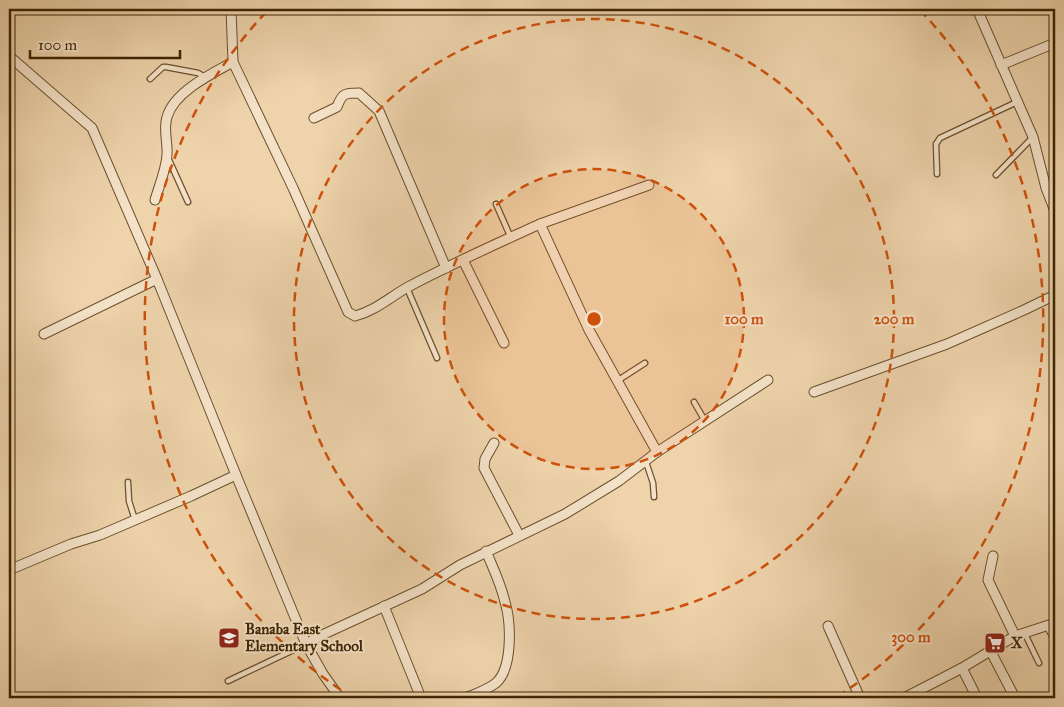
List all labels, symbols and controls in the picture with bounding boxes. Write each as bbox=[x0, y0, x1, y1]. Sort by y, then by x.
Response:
scale bar bbox=[30, 28, 180, 60]
text: 100 m bbox=[38, 36, 78, 54]
centre of rings bbox=[585, 310, 603, 328]
text: 100 m bbox=[724, 310, 764, 328]
text: 200 m bbox=[874, 310, 915, 328]
place label: Banaba East Elementary School bbox=[245, 620, 364, 656]
school or university icon: Banaba East Elementary School bbox=[217, 626, 241, 650]
text: 300 m bbox=[891, 628, 931, 647]
supermarket icon: X bbox=[983, 631, 1007, 655]
place label: X bbox=[1010, 634, 1023, 652]

